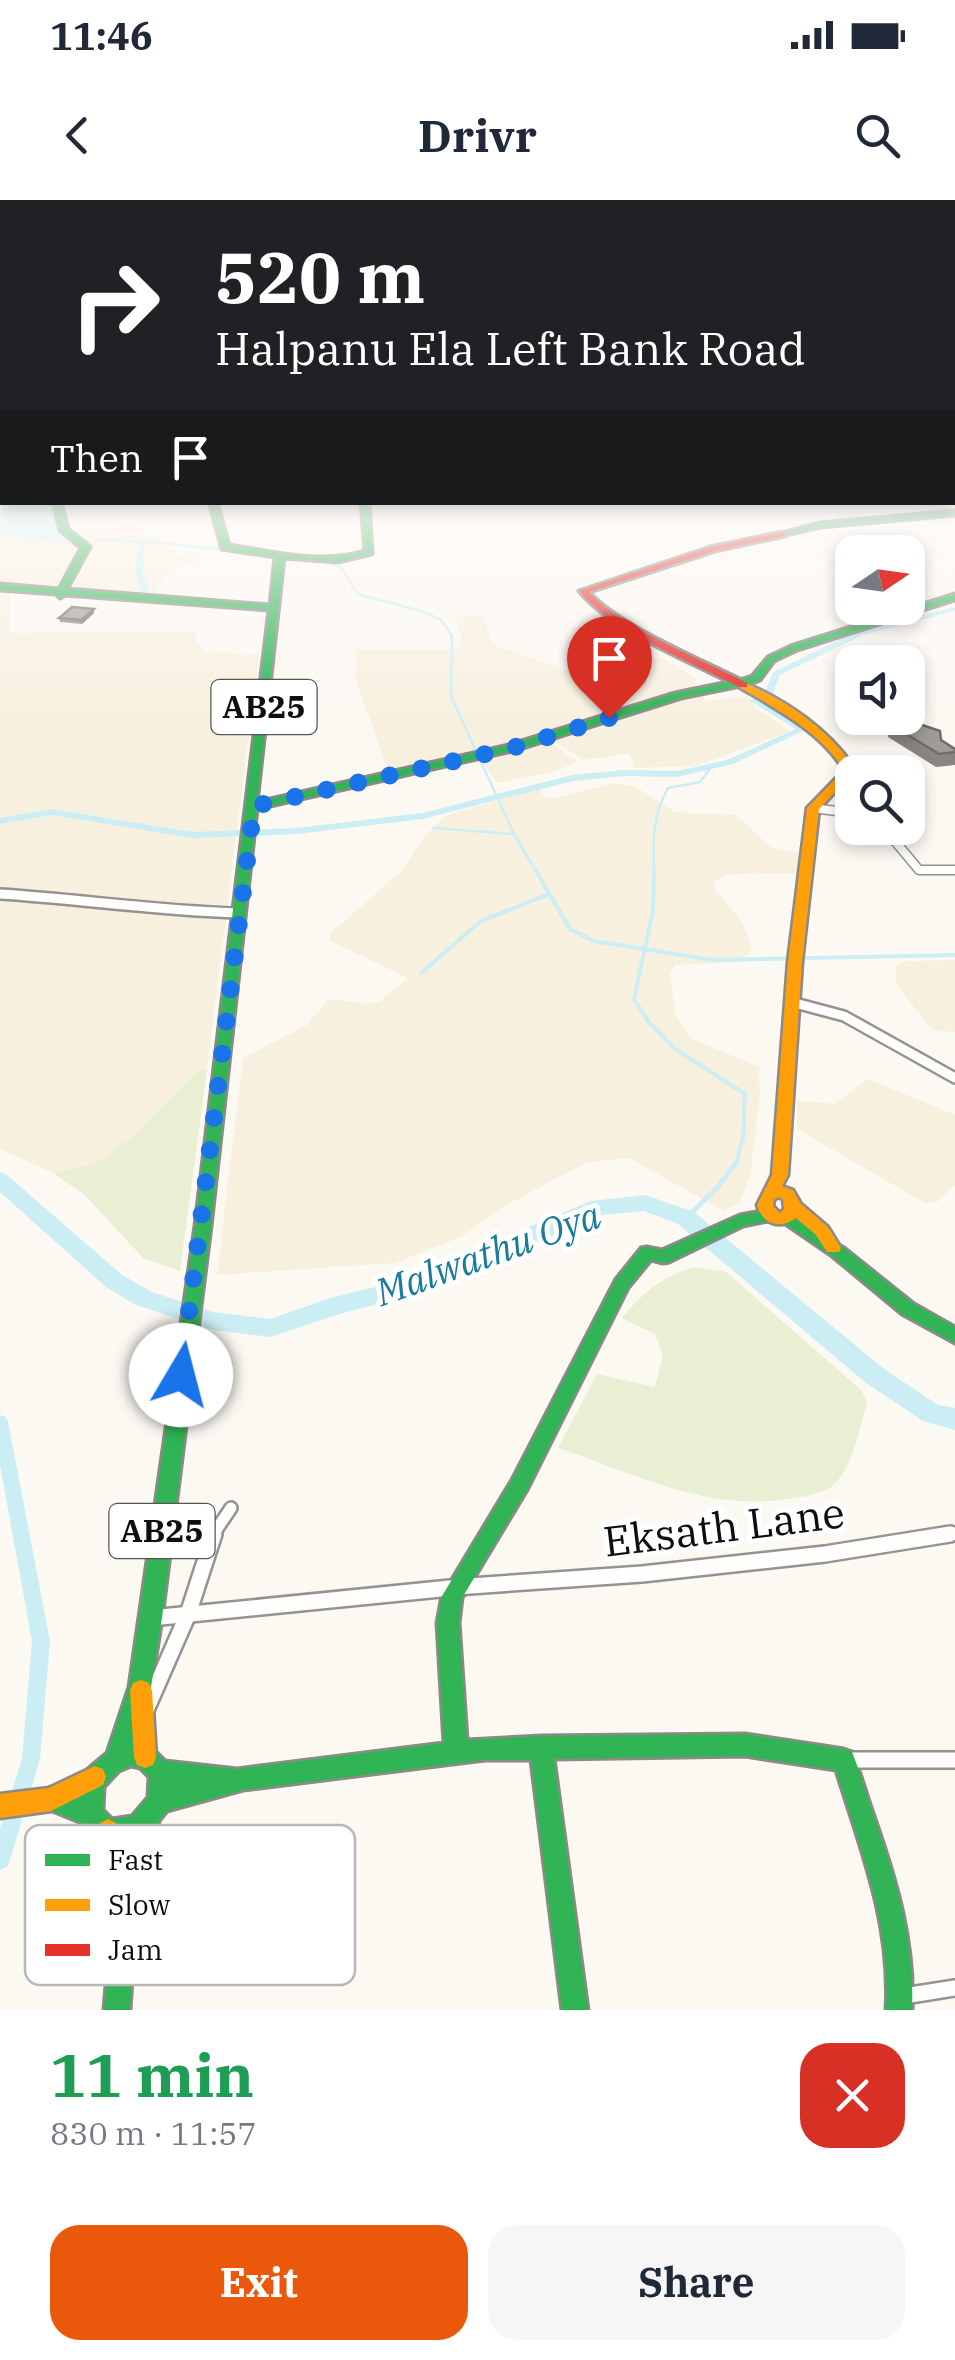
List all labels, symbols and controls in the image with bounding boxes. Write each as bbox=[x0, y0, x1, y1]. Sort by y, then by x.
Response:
text: 11:46 bbox=[50, 11, 153, 60]
text: Drivr bbox=[418, 106, 537, 164]
icon: back bbox=[50, 108, 105, 163]
icon: search bbox=[850, 108, 905, 163]
text: 520 m bbox=[215, 231, 425, 322]
icon: right bbox=[50, 240, 180, 370]
text: Halpanu Ela Left Bank Road bbox=[215, 319, 806, 377]
icon: arrive bbox=[163, 430, 218, 485]
text: Then bbox=[50, 433, 143, 482]
north arrow bbox=[835, 535, 925, 625]
map controls bbox=[835, 535, 925, 845]
pin bbox=[567, 616, 652, 719]
icon: arrive bbox=[582, 631, 637, 686]
button: sound bbox=[835, 645, 925, 735]
road number: AB25 bbox=[212, 680, 316, 734]
button: search bbox=[835, 755, 925, 845]
water label: Malwathu Oya bbox=[367, 1189, 607, 1316]
position arrow bbox=[129, 1323, 233, 1427]
street label: Eksath Lane bbox=[600, 1484, 848, 1569]
road number: AB25 bbox=[110, 1504, 214, 1558]
legend bbox=[25, 1825, 355, 1985]
text: Fast bbox=[108, 1841, 163, 1878]
text: Slow bbox=[108, 1886, 170, 1923]
text: Jam bbox=[108, 1931, 163, 1968]
text: 11 min bbox=[50, 2035, 254, 2114]
button: close bbox=[800, 2043, 905, 2148]
text: 830 m · 11:57 bbox=[50, 2112, 257, 2154]
button: Exit bbox=[50, 2225, 468, 2340]
button: Share bbox=[488, 2225, 905, 2340]

